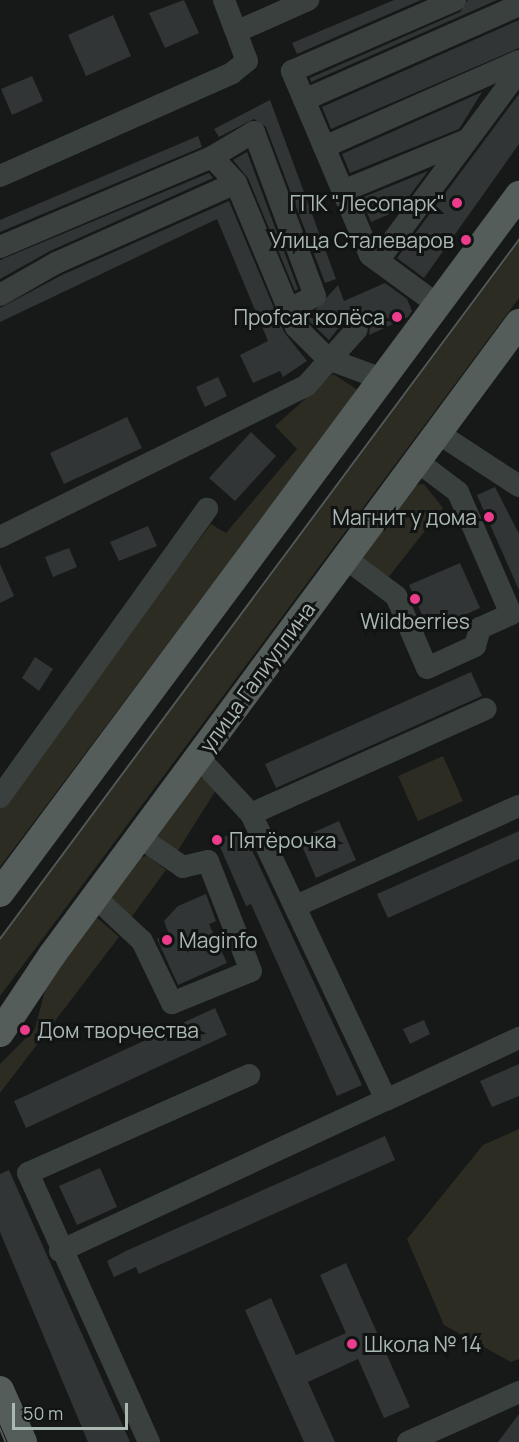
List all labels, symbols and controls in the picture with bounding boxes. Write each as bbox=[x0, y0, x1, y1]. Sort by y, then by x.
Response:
place label: ГПК "Лесопарк" bbox=[289, 190, 445, 216]
marker: ГПК "Лесопарк" bbox=[450, 196, 464, 210]
place label: Улица Сталеваров bbox=[269, 227, 454, 253]
marker: Улица Сталеваров bbox=[459, 233, 473, 247]
place label: Проfcar колёса bbox=[233, 304, 385, 330]
marker: Проfcar колёса bbox=[390, 310, 404, 324]
place label: Магнит у дома bbox=[332, 504, 477, 530]
marker: Магнит у дома bbox=[482, 510, 496, 524]
marker: Wildberries bbox=[408, 592, 422, 606]
street label: улица Галиуллина bbox=[194, 597, 320, 757]
place label: Wildberries bbox=[360, 608, 470, 634]
place label: Пятёрочка bbox=[229, 827, 336, 853]
marker: Пятёрочка bbox=[210, 833, 224, 847]
place label: Maginfo bbox=[179, 927, 258, 953]
marker: Maginfo bbox=[160, 933, 174, 947]
place label: Дом творчества bbox=[37, 1017, 199, 1043]
marker: Дом творчества bbox=[18, 1023, 32, 1037]
place label: Школа № 14 bbox=[364, 1331, 482, 1357]
marker: Школа № 14 bbox=[345, 1337, 359, 1351]
scale bar bbox=[15, 1391, 130, 1429]
text: 50 m bbox=[23, 1401, 63, 1425]

